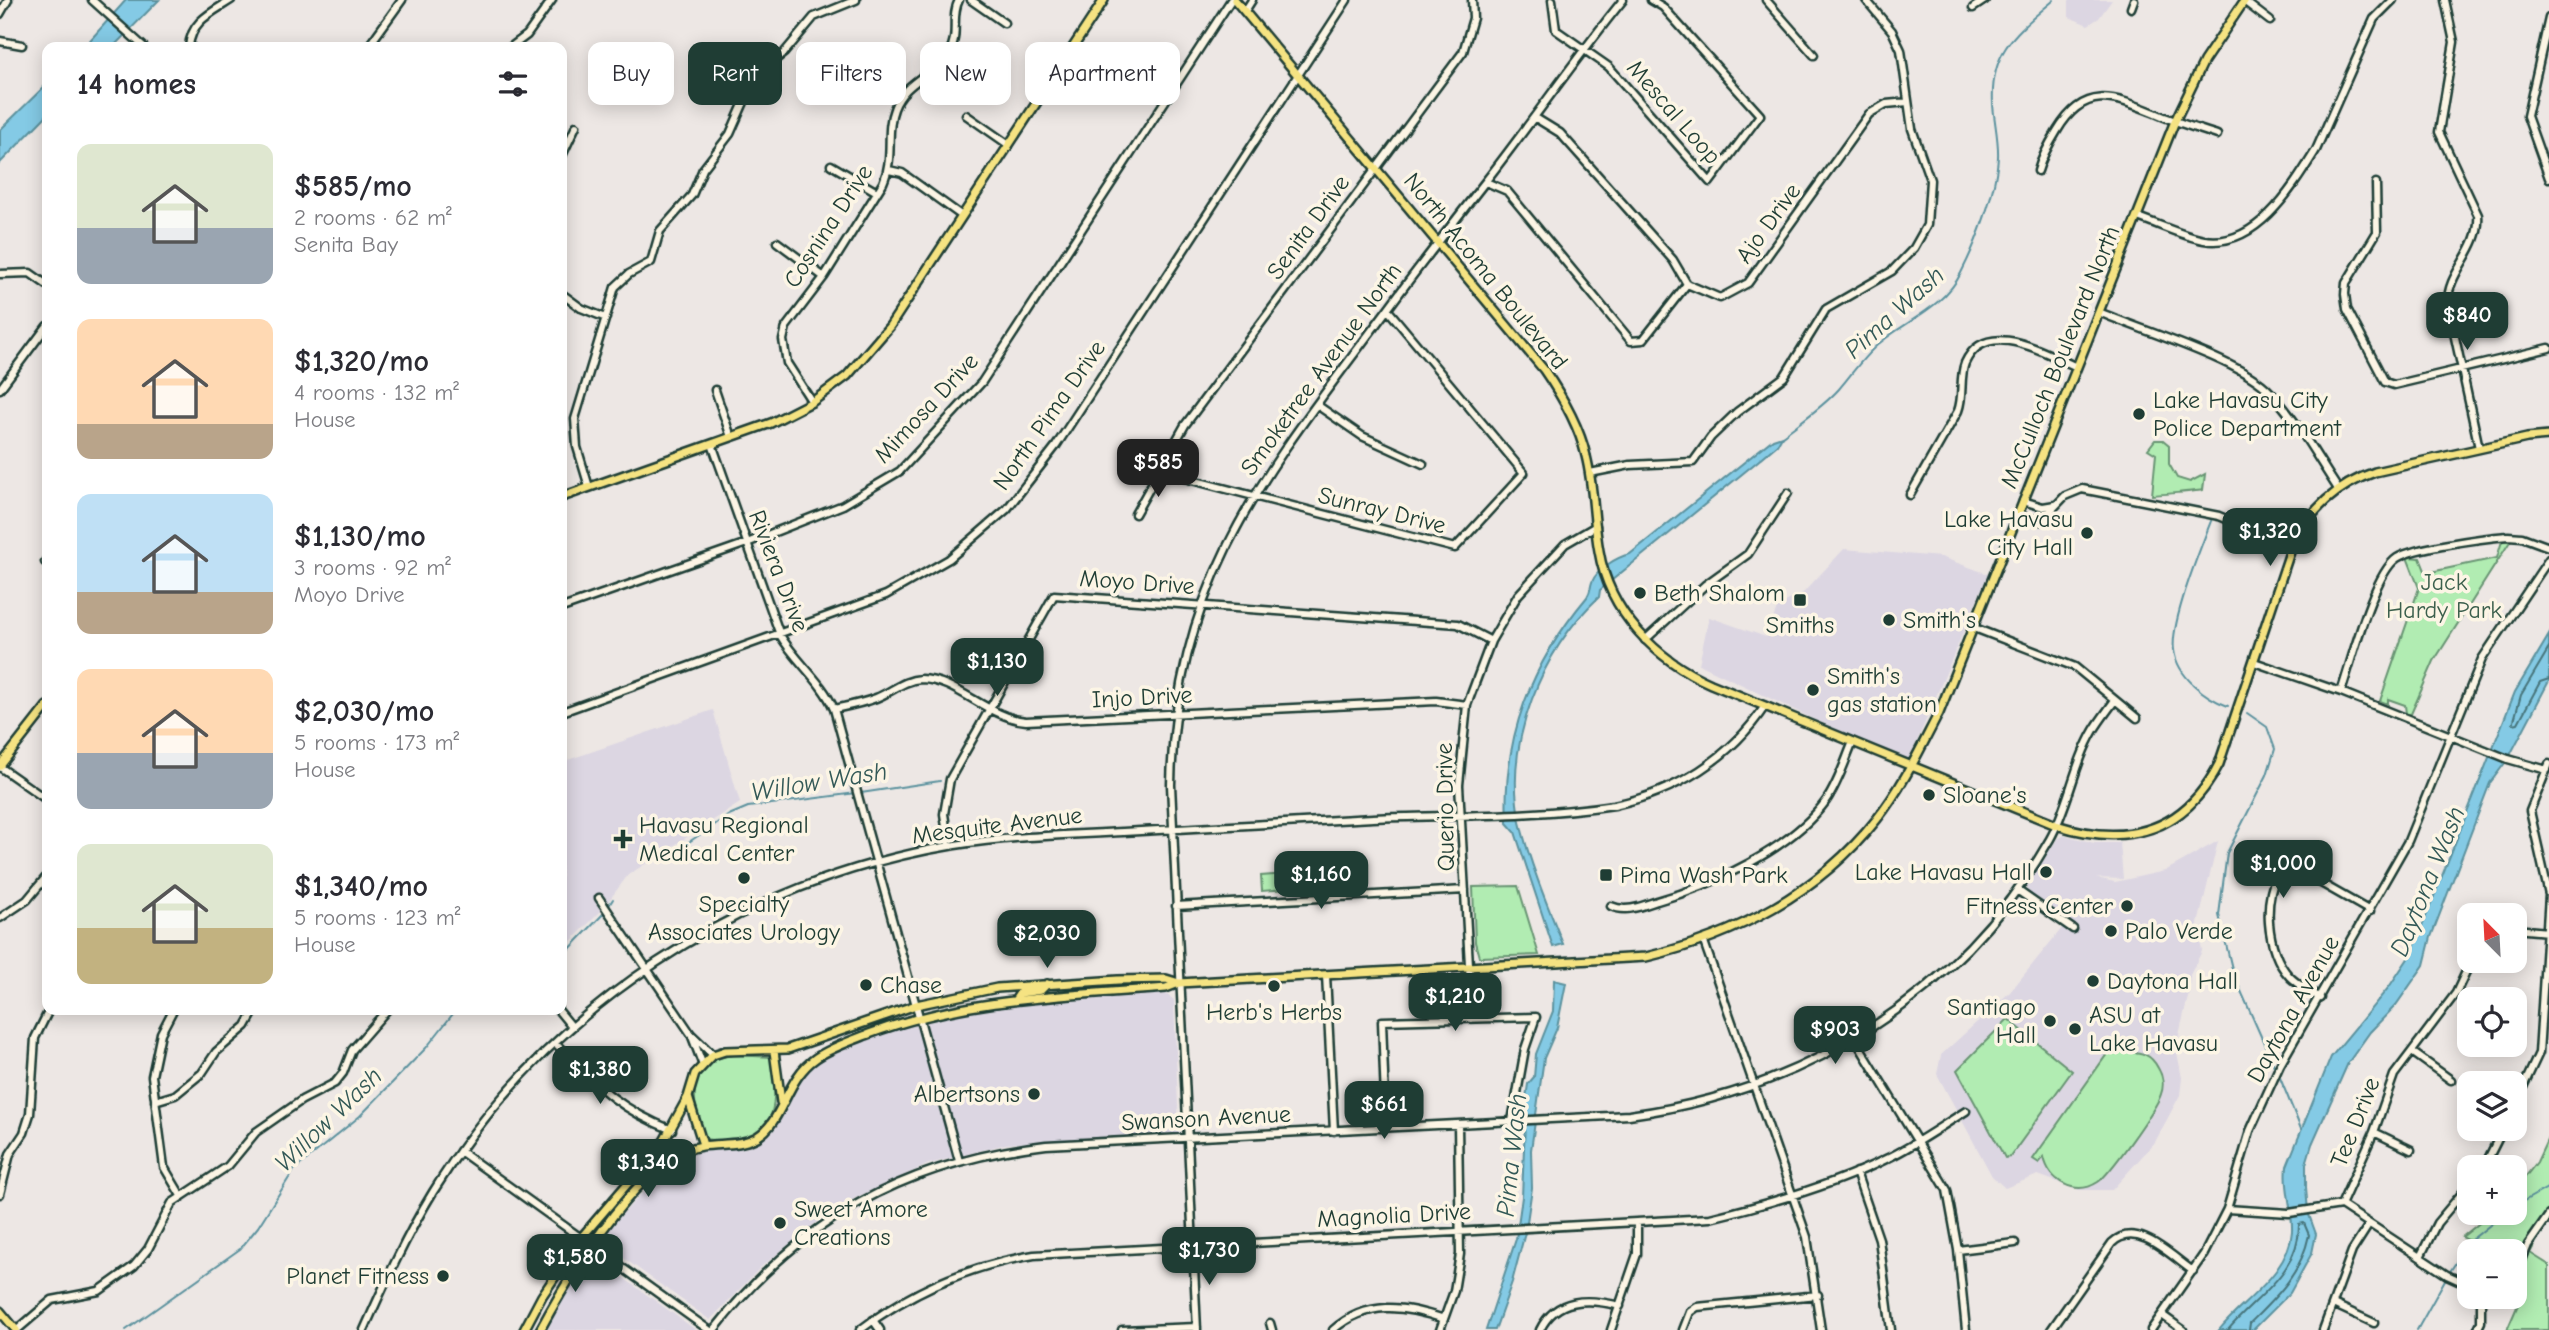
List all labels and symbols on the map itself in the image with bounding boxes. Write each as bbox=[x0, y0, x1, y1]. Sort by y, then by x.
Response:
street label: Mescal Loop bbox=[1621, 54, 1727, 170]
street label: Cosnina Drive bbox=[778, 159, 878, 293]
street label: North Acoma Boulevard bbox=[1398, 167, 1574, 375]
street label: Senita Drive bbox=[1261, 169, 1355, 285]
street label: Ajo Drive bbox=[1730, 178, 1806, 268]
street label: McCulloch Boulevard North bbox=[1994, 222, 2126, 492]
street label: Smoketree Avenue North bbox=[1235, 257, 1407, 481]
water label: Pima Wash bbox=[1839, 260, 1951, 365]
pin: $840 bbox=[2426, 292, 2508, 352]
street label: North Pima Drive bbox=[987, 335, 1111, 495]
street label: Mimosa Drive bbox=[868, 347, 984, 469]
place label: Lake Havasu City Police Department bbox=[2153, 386, 2342, 442]
marker: Lake Havasu City Police Department bbox=[2131, 406, 2147, 422]
pin: $585 bbox=[1117, 440, 1199, 499]
street label: Sunray Drive bbox=[1315, 481, 1449, 539]
place label: Lake Havasu City Hall bbox=[1944, 505, 2073, 561]
street label: Riviera Drive bbox=[743, 506, 815, 636]
pin: $1,320 bbox=[2213, 508, 2327, 568]
marker: Lake Havasu City Hall bbox=[2079, 525, 2095, 541]
street label: Moyo Drive bbox=[1078, 564, 1196, 600]
park label: Jack Hardy Park bbox=[2386, 568, 2502, 624]
place label: Beth Shalom bbox=[1654, 579, 1785, 607]
marker: Beth Shalom bbox=[1632, 585, 1648, 601]
marker: Smiths bbox=[1792, 592, 1808, 608]
place label: Smith's bbox=[1903, 606, 1976, 634]
place label: Smiths bbox=[1766, 611, 1834, 639]
marker: Smith's bbox=[1881, 612, 1897, 628]
pin: $1,130 bbox=[940, 638, 1054, 698]
place label: Smith's gas station bbox=[1827, 662, 1937, 718]
street label: Injo Drive bbox=[1091, 680, 1193, 714]
marker: Smith's gas station bbox=[1805, 682, 1821, 698]
street label: Querio Drive bbox=[1430, 742, 1460, 872]
water label: Willow Wash bbox=[749, 756, 889, 808]
place label: Sloane's bbox=[1943, 781, 2027, 809]
marker: Sloane's bbox=[1921, 787, 1937, 803]
street label: Mesquite Avenue bbox=[910, 801, 1084, 849]
water label: Daytona Wash bbox=[2384, 802, 2472, 961]
place label: Havasu Regional Medical Center bbox=[639, 811, 809, 867]
marker: Havasu Regional Medical Center bbox=[613, 829, 633, 849]
pin: $1,000 bbox=[2226, 841, 2340, 900]
pin: $1,160 bbox=[1264, 852, 1378, 911]
place label: Lake Havasu Hall bbox=[1855, 858, 2032, 886]
place label: Pima Wash Park bbox=[1620, 861, 1788, 889]
marker: Lake Havasu Hall bbox=[2038, 864, 2054, 880]
marker: Pima Wash Park bbox=[1598, 867, 1614, 883]
marker: Specialty Associates Urology bbox=[736, 870, 752, 886]
place label: Specialty Associates Urology bbox=[648, 890, 840, 946]
place label: Fitness Center bbox=[1966, 892, 2113, 920]
marker: Fitness Center bbox=[2119, 898, 2135, 914]
north arrow bbox=[2457, 903, 2527, 973]
pin: $2,030 bbox=[990, 911, 1104, 970]
place label: Palo Verde bbox=[2125, 917, 2233, 945]
marker: Palo Verde bbox=[2103, 923, 2119, 939]
street label: Daytona Avenue bbox=[2241, 931, 2345, 1087]
place label: Daytona Hall bbox=[2107, 967, 2238, 995]
place label: Chase bbox=[880, 971, 942, 999]
marker: Daytona Hall bbox=[2085, 973, 2101, 989]
pin: $1,210 bbox=[1398, 974, 1512, 1033]
marker: Chase bbox=[858, 977, 874, 993]
marker: Herb's Herbs bbox=[1266, 978, 1282, 994]
place label: Santiago Hall bbox=[1947, 993, 2036, 1049]
place label: Herb's Herbs bbox=[1206, 998, 1342, 1026]
place label: ASU at Lake Havasu bbox=[2089, 1001, 2218, 1057]
pin: $903 bbox=[1794, 1006, 1876, 1066]
marker: Santiago Hall bbox=[2042, 1013, 2058, 1029]
marker: ASU at Lake Havasu bbox=[2067, 1021, 2083, 1037]
pin: $1,380 bbox=[543, 1046, 657, 1106]
water label: Willow Wash bbox=[269, 1061, 389, 1178]
street label: Tee Drive bbox=[2324, 1073, 2386, 1171]
place label: Albertsons bbox=[914, 1080, 1020, 1108]
pin: $661 bbox=[1343, 1082, 1425, 1141]
marker: Albertsons bbox=[1026, 1086, 1042, 1102]
water label: Pima Wash bbox=[1491, 1092, 1533, 1218]
street label: Swanson Avenue bbox=[1120, 1100, 1292, 1136]
pin: $1,340 bbox=[591, 1140, 705, 1199]
place label: Sweet Amore Creations bbox=[794, 1195, 928, 1251]
street label: Magnolia Drive bbox=[1316, 1197, 1472, 1233]
marker: Sweet Amore Creations bbox=[772, 1215, 788, 1231]
pin: $1,730 bbox=[1152, 1228, 1266, 1287]
pin: $1,580 bbox=[518, 1234, 632, 1294]
place label: Planet Fitness bbox=[286, 1262, 429, 1290]
marker: Planet Fitness bbox=[435, 1268, 451, 1284]

